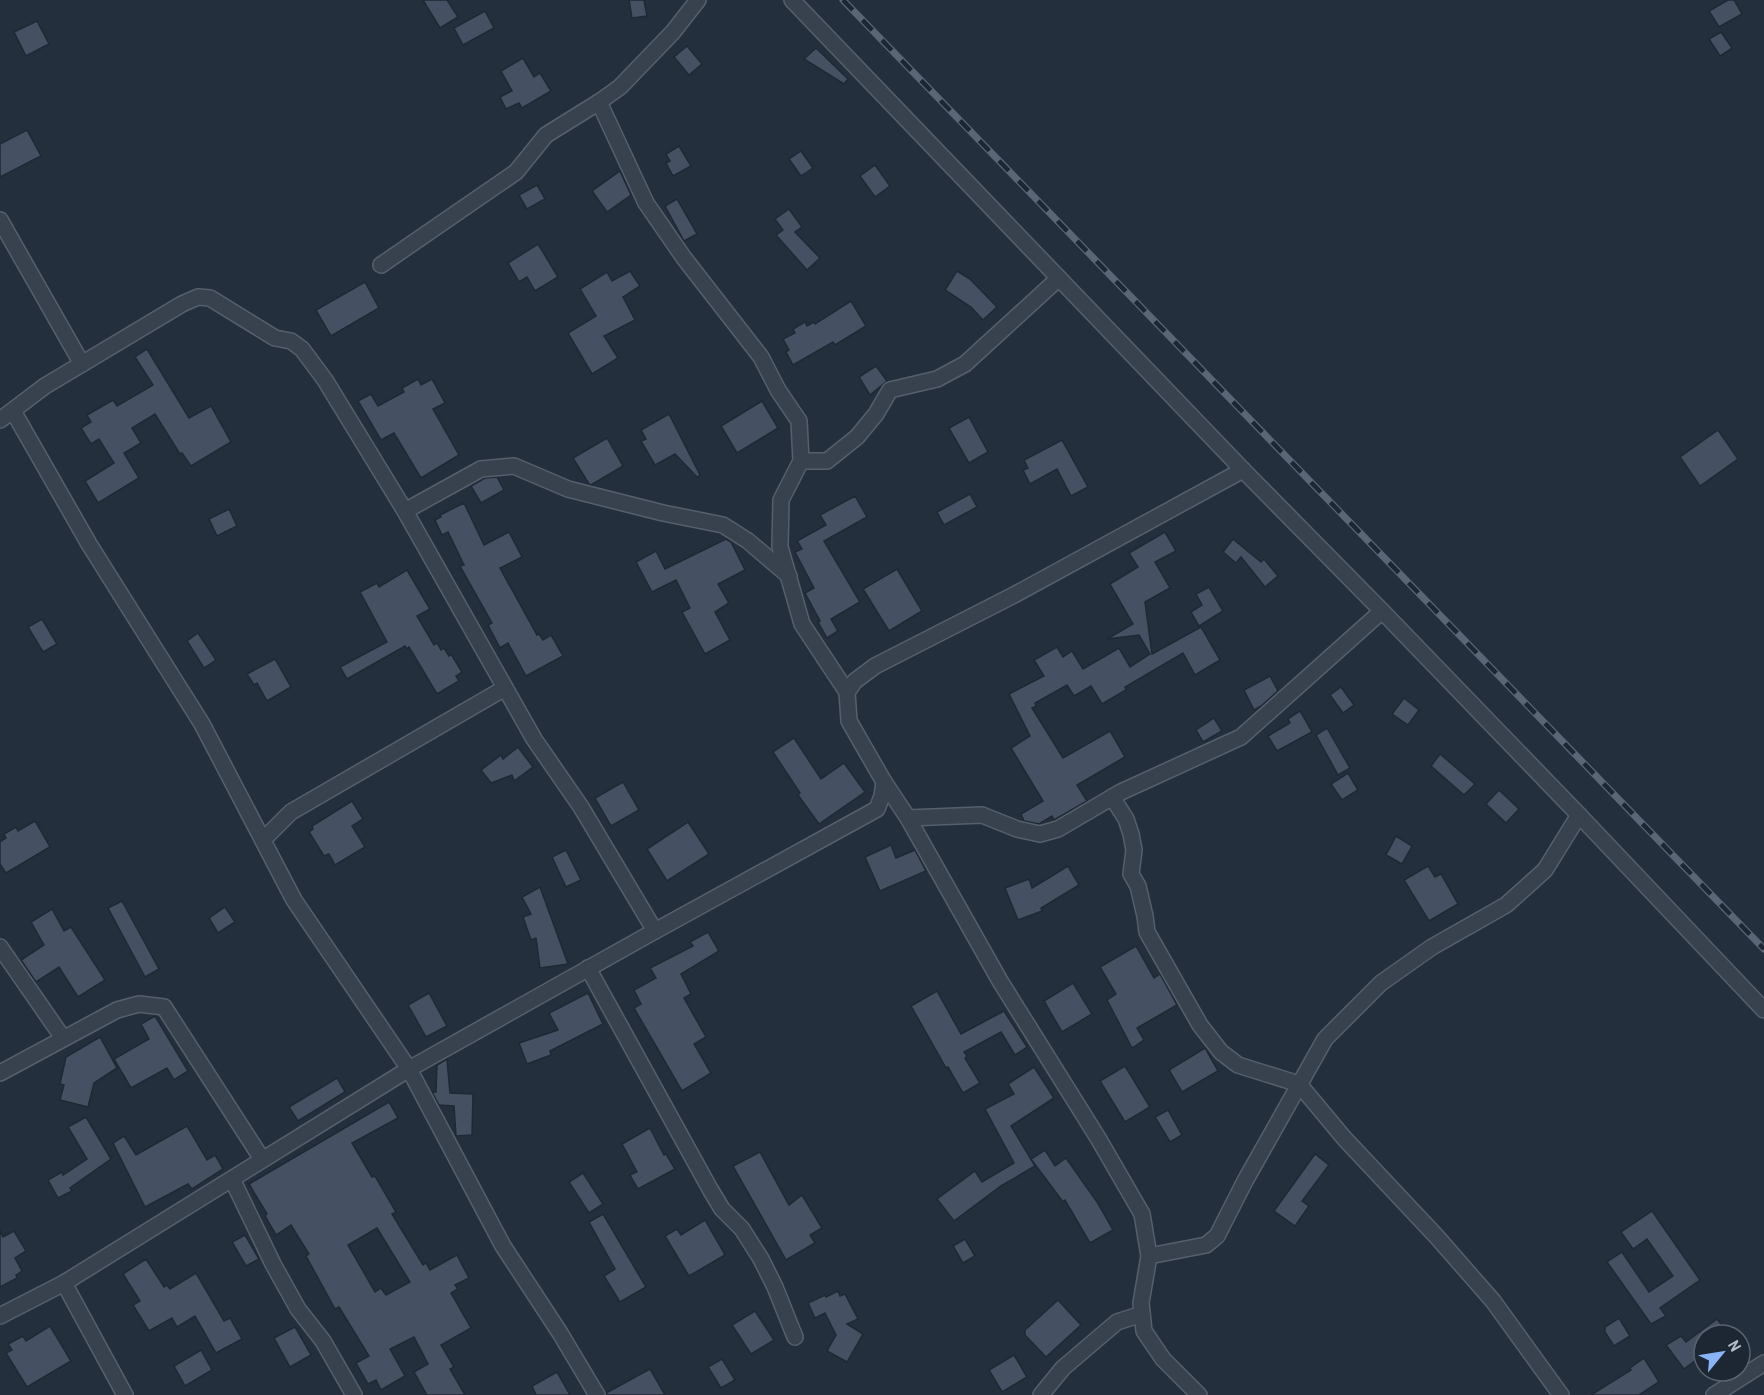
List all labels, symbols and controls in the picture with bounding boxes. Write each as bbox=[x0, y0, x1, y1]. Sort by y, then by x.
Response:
north arrow bbox=[1692, 1323, 1752, 1383]
text: N bbox=[1723, 1336, 1747, 1355]

